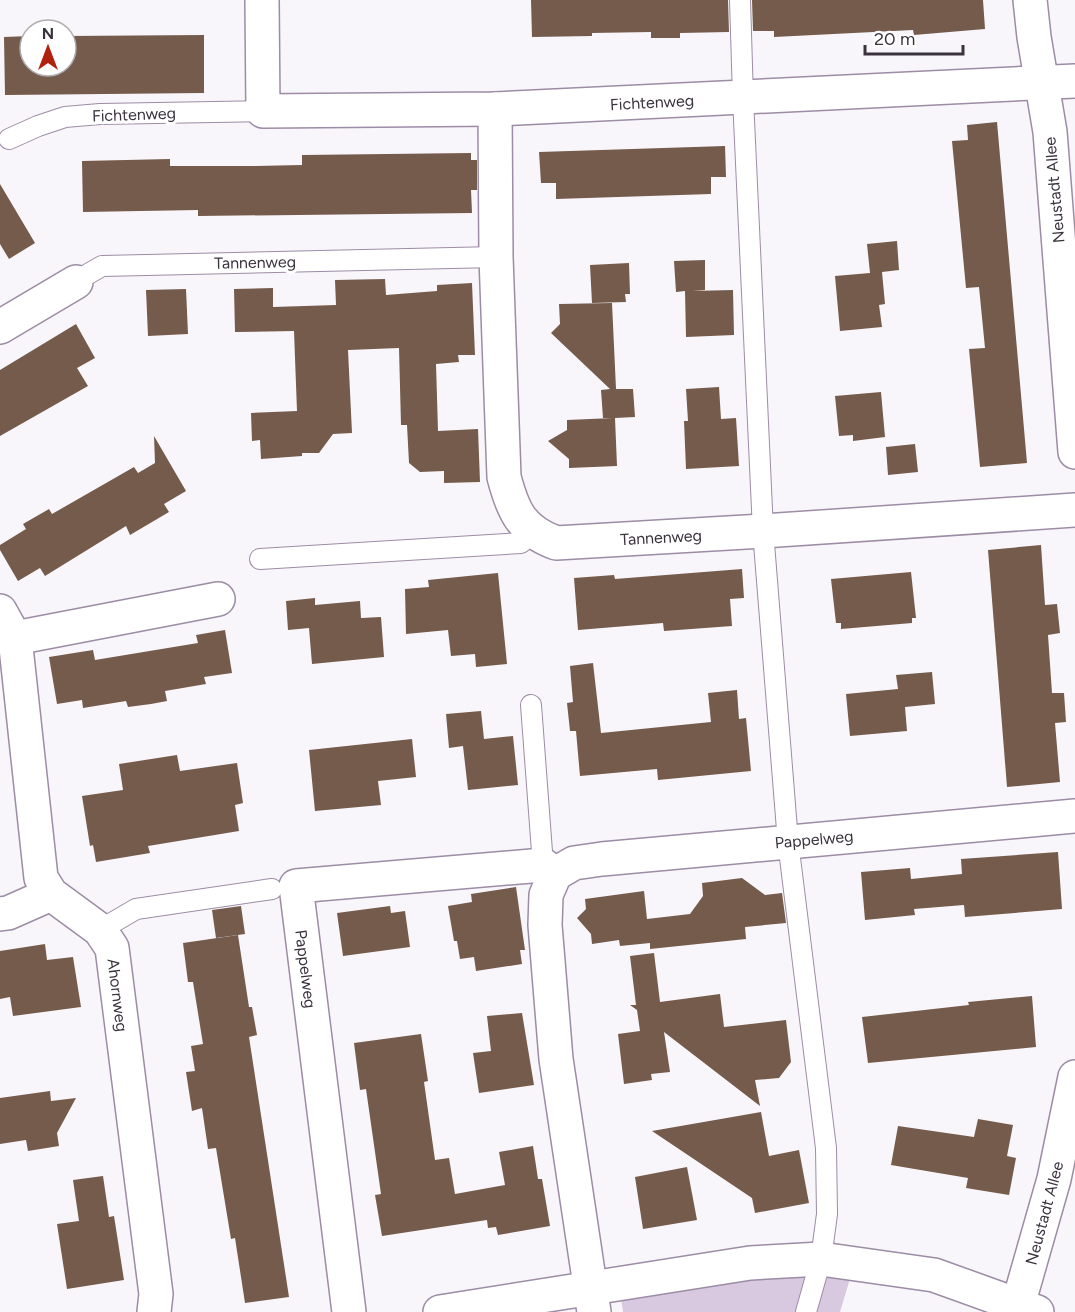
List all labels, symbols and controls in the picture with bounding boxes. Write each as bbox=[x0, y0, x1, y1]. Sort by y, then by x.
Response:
north arrow bbox=[18, 18, 78, 78]
scale bar bbox=[865, 18, 962, 56]
text: N bbox=[42, 24, 54, 43]
text: 20 m bbox=[874, 28, 915, 50]
street label: Fichtenweg bbox=[610, 91, 694, 114]
street label: Fichtenweg bbox=[92, 104, 176, 125]
street label: Neustadt Allee bbox=[1040, 136, 1069, 244]
street label: Tannenweg bbox=[214, 252, 296, 273]
street label: Tannenweg bbox=[620, 526, 702, 549]
street label: Pappelweg bbox=[774, 827, 854, 852]
street label: Pappelweg bbox=[291, 929, 320, 1009]
street label: Ahornweg bbox=[104, 957, 131, 1033]
street label: Neustadt Allee bbox=[1022, 1159, 1067, 1267]

